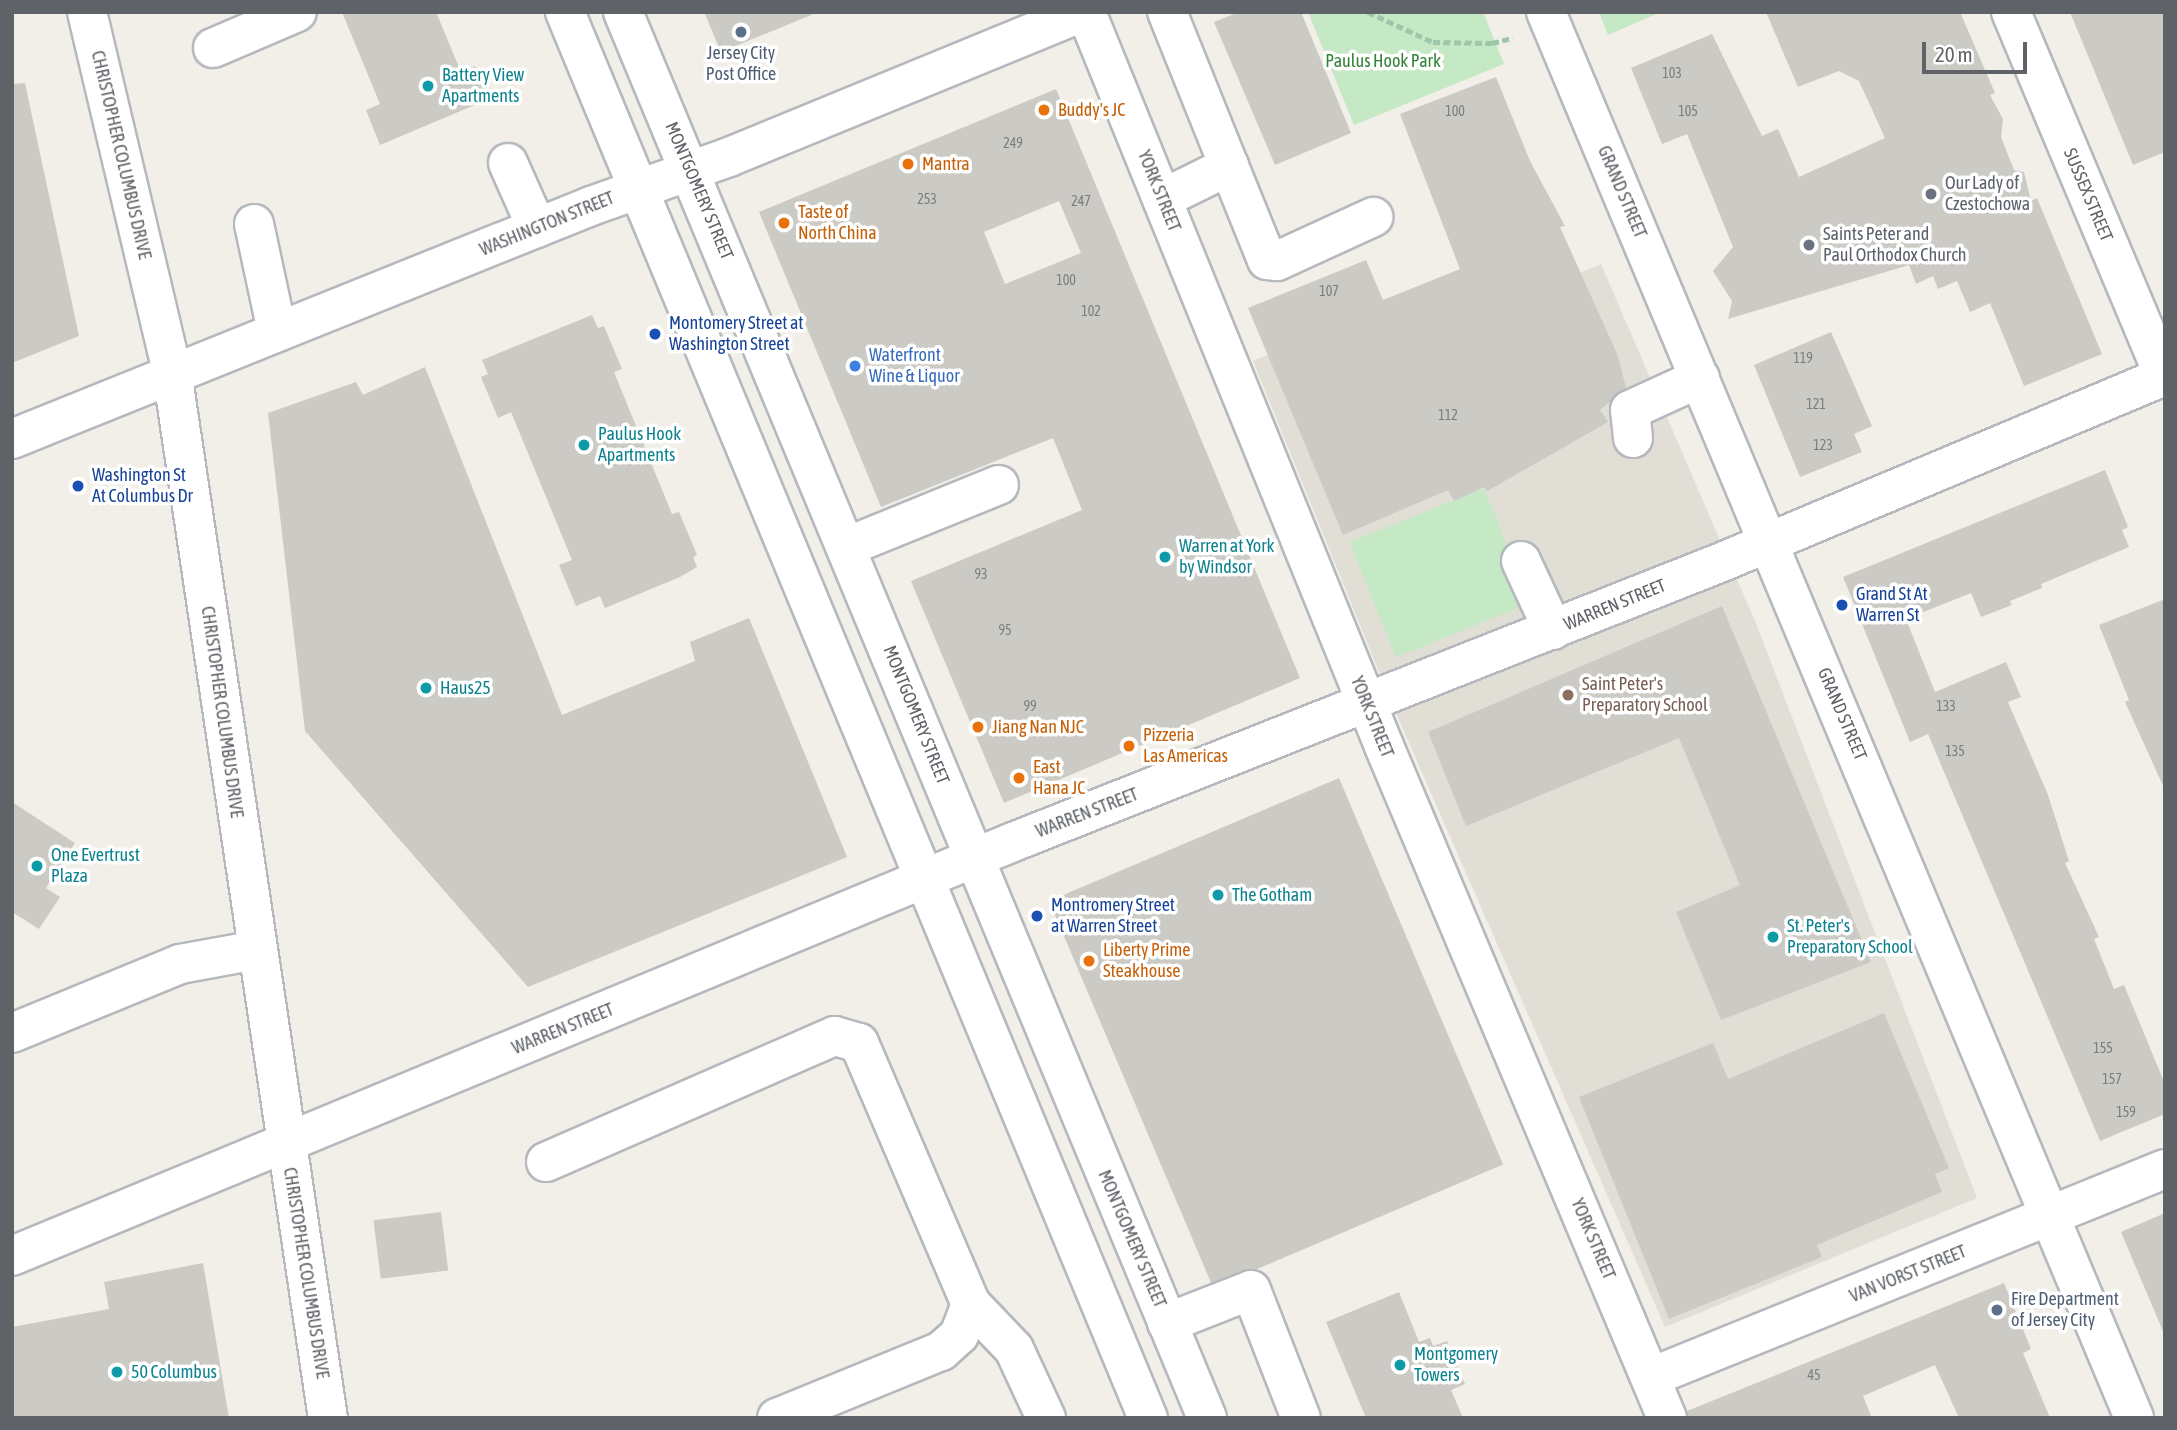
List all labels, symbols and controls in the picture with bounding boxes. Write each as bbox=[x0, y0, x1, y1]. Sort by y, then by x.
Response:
marker: Jersey City Post Office bbox=[733, 24, 749, 40]
scale bar bbox=[1925, 28, 2030, 72]
text: 20 m bbox=[1935, 42, 1973, 66]
place label: Jersey City Post Office bbox=[706, 43, 776, 86]
street label: CHRISTOPHER COLUMBUS DRIVE bbox=[86, 49, 156, 261]
park label: Paulus Hook Park bbox=[1325, 50, 1441, 72]
place label: Battery View Apartments bbox=[442, 65, 524, 108]
house number: 103 bbox=[1662, 65, 1682, 81]
marker: Battery View Apartments bbox=[420, 78, 436, 94]
place label: Buddy's JC bbox=[1058, 99, 1125, 121]
marker: Buddy's JC bbox=[1036, 102, 1052, 118]
house number: 100 bbox=[1445, 103, 1465, 119]
house number: 105 bbox=[1678, 103, 1698, 119]
street label: MONTGOMERY STREET bbox=[660, 119, 738, 263]
house number: 249 bbox=[1003, 135, 1023, 151]
street label: GRAND STREET bbox=[1593, 143, 1651, 241]
street label: SUSSEX STREET bbox=[2059, 145, 2117, 245]
street label: YORK STREET bbox=[1133, 147, 1185, 235]
place label: Mantra bbox=[922, 153, 970, 175]
marker: Mantra bbox=[900, 156, 916, 172]
place label: Our Lady of Czestochowa bbox=[1945, 173, 2030, 216]
marker: Our Lady of Czestochowa bbox=[1923, 186, 1939, 202]
street label: WASHINGTON STREET bbox=[477, 187, 617, 261]
house number: 253 bbox=[917, 191, 937, 207]
house number: 247 bbox=[1071, 193, 1091, 209]
place label: Taste of North China bbox=[798, 202, 877, 244]
marker: Taste of North China bbox=[776, 215, 792, 231]
place label: Saints Peter and Paul Orthodox Church bbox=[1823, 224, 1967, 266]
marker: Saints Peter and Paul Orthodox Church bbox=[1801, 237, 1817, 253]
house number: 100 bbox=[1056, 272, 1076, 288]
house number: 107 bbox=[1319, 283, 1339, 299]
house number: 102 bbox=[1081, 303, 1101, 319]
place label: Montomery Street at Washington Street bbox=[669, 313, 804, 356]
marker: Montomery Street at Washington Street bbox=[647, 326, 663, 342]
place label: Waterfront Wine & Liquor bbox=[869, 345, 959, 388]
house number: 119 bbox=[1793, 350, 1813, 366]
marker: Waterfront Wine & Liquor bbox=[847, 358, 863, 374]
house number: 121 bbox=[1806, 396, 1826, 412]
house number: 112 bbox=[1438, 407, 1458, 423]
place label: Paulus Hook Apartments bbox=[598, 424, 681, 466]
marker: Paulus Hook Apartments bbox=[576, 437, 592, 453]
house number: 123 bbox=[1813, 437, 1833, 453]
place label: Washington St At Columbus Dr bbox=[92, 465, 193, 508]
marker: Washington St At Columbus Dr bbox=[70, 478, 86, 494]
place label: Warren at York by Windsor bbox=[1179, 536, 1275, 578]
marker: Warren at York by Windsor bbox=[1157, 549, 1173, 565]
house number: 93 bbox=[974, 566, 988, 582]
street label: WARREN STREET bbox=[1561, 575, 1669, 635]
place label: Grand St At Warren St bbox=[1856, 584, 1928, 626]
marker: Grand St At Warren St bbox=[1834, 597, 1850, 613]
street label: CHRISTOPHER COLUMBUS DRIVE bbox=[196, 605, 248, 819]
house number: 95 bbox=[998, 622, 1012, 638]
street label: MONTGOMERY STREET bbox=[878, 643, 954, 787]
street label: GRAND STREET bbox=[1813, 665, 1871, 763]
street label: YORK STREET bbox=[1346, 673, 1398, 761]
place label: Saint Peter's Preparatory School bbox=[1582, 674, 1708, 716]
place label: Haus25 bbox=[440, 677, 491, 699]
marker: Haus25 bbox=[418, 680, 434, 696]
marker: Saint Peter's Preparatory School bbox=[1560, 687, 1576, 703]
house number: 99 bbox=[1023, 698, 1037, 714]
house number: 133 bbox=[1936, 698, 1956, 714]
place label: Jiang Nan NJC bbox=[992, 716, 1084, 738]
marker: Jiang Nan NJC bbox=[970, 719, 986, 735]
place label: Pizzeria Las Americas bbox=[1143, 725, 1228, 768]
marker: Pizzeria Las Americas bbox=[1121, 738, 1137, 754]
house number: 135 bbox=[1945, 743, 1965, 759]
place label: East Hana JC bbox=[1033, 757, 1085, 800]
marker: East Hana JC bbox=[1011, 770, 1027, 786]
street label: WARREN STREET bbox=[1033, 784, 1141, 842]
place label: One Evertrust Plaza bbox=[51, 845, 140, 888]
marker: One Evertrust Plaza bbox=[29, 858, 45, 874]
place label: The Gotham bbox=[1232, 884, 1312, 906]
marker: The Gotham bbox=[1210, 887, 1226, 903]
place label: Montromery Street at Warren Street bbox=[1051, 895, 1175, 937]
marker: Montromery Street at Warren Street bbox=[1029, 908, 1045, 924]
place label: St. Peter's Preparatory School bbox=[1787, 916, 1913, 958]
marker: St. Peter's Preparatory School bbox=[1765, 929, 1781, 945]
place label: Liberty Prime Steakhouse bbox=[1103, 940, 1190, 982]
marker: Liberty Prime Steakhouse bbox=[1081, 953, 1097, 969]
street label: WARREN STREET bbox=[509, 999, 617, 1059]
house number: 155 bbox=[2093, 1040, 2113, 1056]
house number: 157 bbox=[2102, 1071, 2122, 1087]
house number: 159 bbox=[2116, 1104, 2136, 1120]
street label: CHRISTOPHER COLUMBUS DRIVE bbox=[279, 1166, 333, 1380]
street label: MONTGOMERY STREET bbox=[1093, 1167, 1171, 1311]
street label: YORK STREET bbox=[1566, 1195, 1620, 1283]
street label: VAN VORST STREET bbox=[1846, 1241, 1970, 1307]
place label: Fire Department of Jersey City bbox=[2011, 1289, 2119, 1332]
marker: Fire Department of Jersey City bbox=[1989, 1302, 2005, 1318]
place label: Montgomery Towers bbox=[1414, 1344, 1498, 1386]
marker: Montgomery Towers bbox=[1392, 1357, 1408, 1373]
place label: 50 Columbus bbox=[131, 1361, 217, 1383]
marker: 50 Columbus bbox=[109, 1364, 125, 1380]
house number: 45 bbox=[1807, 1367, 1821, 1383]

